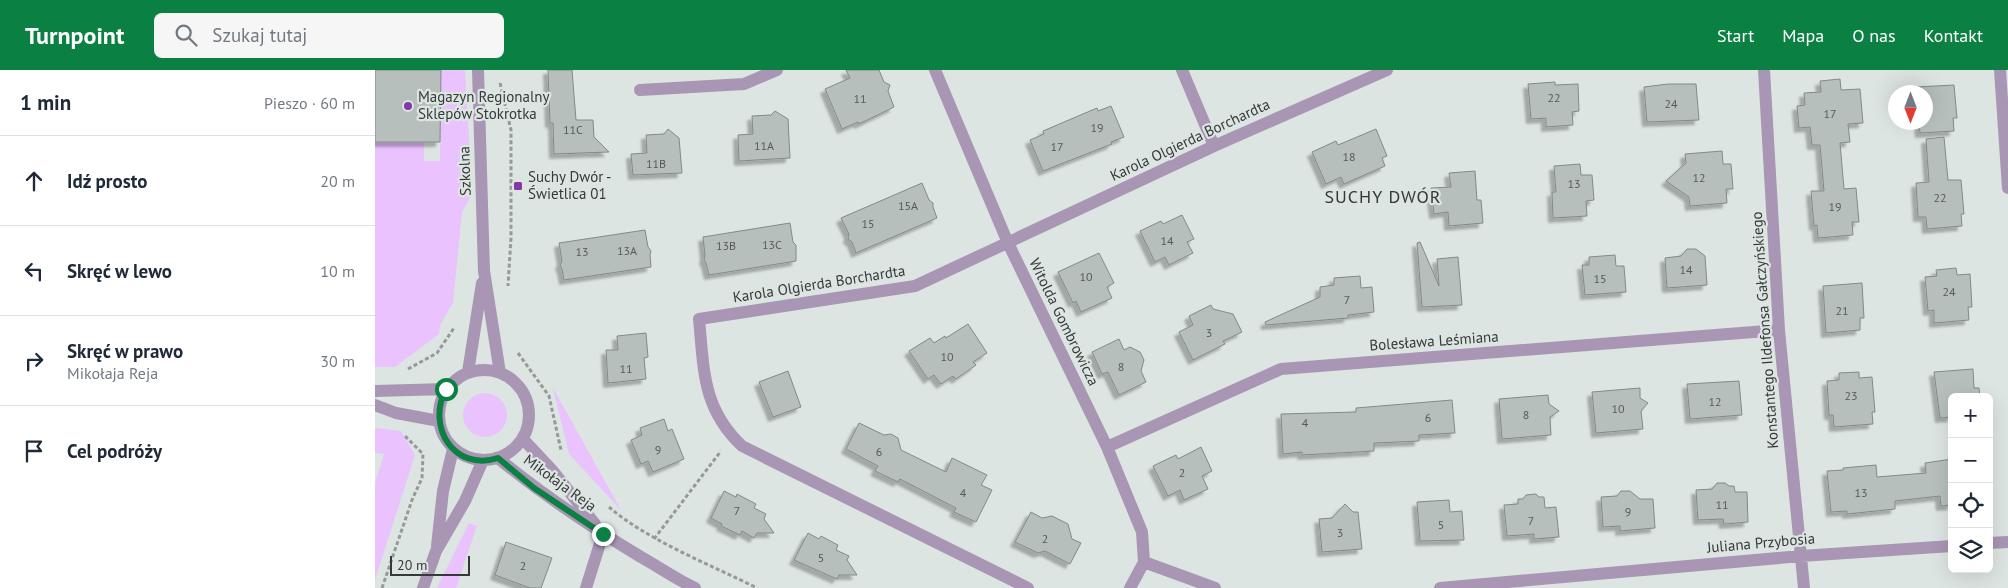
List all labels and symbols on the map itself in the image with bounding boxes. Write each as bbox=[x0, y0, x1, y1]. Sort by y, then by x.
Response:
north arrow bbox=[1888, 85, 1933, 130]
place label: Magazyn Regionalny Sklepów Stokrotka bbox=[418, 87, 550, 123]
house number: 22 bbox=[1547, 90, 1561, 105]
house number: 11 bbox=[853, 91, 867, 106]
street label: Karola Olgierda Borchardta bbox=[1107, 94, 1273, 185]
house number: 24 bbox=[1664, 96, 1678, 111]
marker: Magazyn Regionalny Sklepów Stokrotka bbox=[402, 100, 414, 112]
house number: 17 bbox=[1823, 106, 1837, 121]
house number: 19 bbox=[1090, 120, 1104, 135]
house number: 11C bbox=[563, 122, 583, 137]
house number: 11A bbox=[754, 138, 774, 153]
house number: 17 bbox=[1050, 139, 1064, 154]
street label: Szkolna bbox=[454, 146, 475, 196]
house number: 18 bbox=[1342, 149, 1356, 164]
house number: 11B bbox=[646, 156, 666, 171]
place label: Suchy Dwór - Świetlica 01 bbox=[528, 167, 612, 203]
house number: 12 bbox=[1692, 170, 1706, 185]
house number: 13 bbox=[1567, 176, 1581, 191]
marker: Suchy Dwór - Świetlica 01 bbox=[512, 180, 524, 192]
district label: SUCHY DWÓR bbox=[1324, 185, 1442, 208]
house number: 22 bbox=[1933, 190, 1947, 205]
house number: 15A bbox=[898, 198, 918, 213]
house number: 19 bbox=[1828, 199, 1842, 214]
street label: Konstantego Ildefonsa Gałczyńskiego bbox=[1747, 211, 1782, 449]
house number: 15 bbox=[861, 216, 875, 231]
house number: 14 bbox=[1160, 233, 1174, 248]
house number: 13C bbox=[762, 237, 782, 252]
house number: 13B bbox=[716, 238, 736, 253]
house number: 13A bbox=[617, 243, 637, 258]
house number: 13 bbox=[575, 244, 589, 259]
street label: Witolda Gombrowicza bbox=[1025, 255, 1104, 389]
street label: Karola Olgierda Borchardta bbox=[731, 261, 906, 307]
house number: 14 bbox=[1679, 262, 1693, 277]
house number: 10 bbox=[1079, 269, 1093, 284]
house number: 15 bbox=[1593, 271, 1607, 286]
house number: 24 bbox=[1942, 284, 1956, 299]
house number: 7 bbox=[1344, 292, 1350, 307]
house number: 21 bbox=[1835, 303, 1849, 318]
house number: 3 bbox=[1206, 325, 1212, 340]
street label: Bolesława Leśmiana bbox=[1369, 327, 1499, 354]
house number: 10 bbox=[940, 349, 954, 364]
house number: 8 bbox=[1118, 359, 1124, 374]
house number: 11 bbox=[619, 361, 633, 376]
route start bbox=[435, 378, 458, 401]
house number: 23 bbox=[1844, 388, 1858, 403]
house number: 12 bbox=[1708, 394, 1722, 409]
house number: 10 bbox=[1611, 401, 1625, 416]
house number: 8 bbox=[1523, 407, 1529, 422]
house number: 6 bbox=[1425, 410, 1431, 425]
house number: 4 bbox=[1302, 415, 1309, 430]
house number: 9 bbox=[655, 442, 661, 457]
house number: 6 bbox=[876, 444, 882, 459]
street label: Mikołaja Reja bbox=[520, 450, 600, 515]
house number: 2 bbox=[1179, 465, 1185, 480]
house number: 4 bbox=[960, 485, 967, 500]
house number: 13 bbox=[1854, 485, 1868, 500]
house number: 11 bbox=[1715, 497, 1729, 512]
house number: 7 bbox=[734, 503, 740, 518]
house number: 9 bbox=[1625, 504, 1631, 519]
house number: 7 bbox=[1528, 513, 1534, 528]
house number: 5 bbox=[1438, 517, 1444, 532]
route end bbox=[592, 523, 615, 546]
house number: 3 bbox=[1337, 525, 1343, 540]
street label: Juliana Przybosia bbox=[1705, 528, 1816, 557]
house number: 2 bbox=[1042, 531, 1048, 546]
house number: 5 bbox=[818, 550, 824, 565]
scale bar bbox=[390, 553, 470, 576]
house number: 2 bbox=[520, 558, 526, 573]

